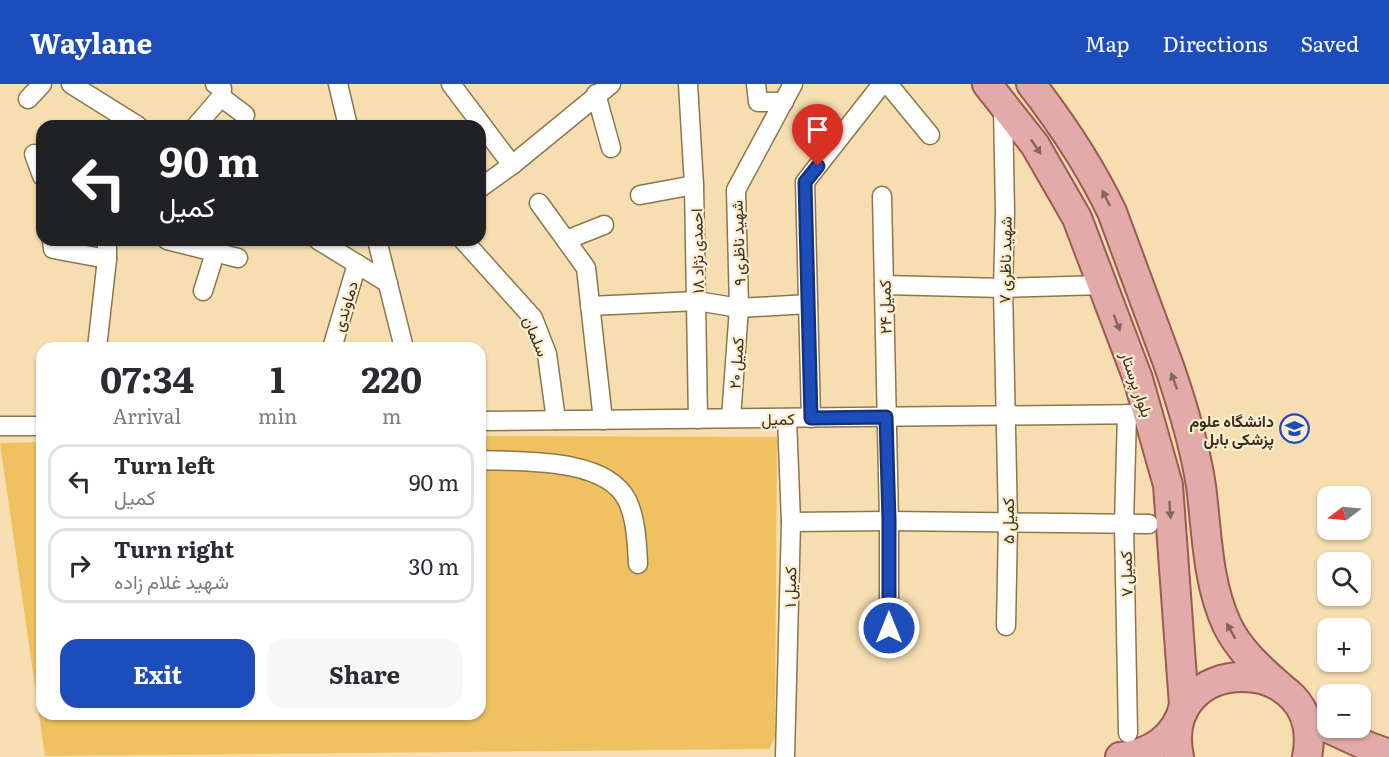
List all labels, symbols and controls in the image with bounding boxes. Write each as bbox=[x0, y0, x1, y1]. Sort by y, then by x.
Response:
text: Waylane bbox=[30, 21, 152, 63]
text: Map bbox=[1085, 27, 1130, 58]
text: Directions bbox=[1163, 27, 1268, 58]
text: Saved bbox=[1301, 27, 1359, 58]
pin bbox=[792, 104, 843, 166]
icon: arrive bbox=[801, 113, 834, 146]
text: 90 m bbox=[159, 128, 259, 190]
one-way arrow bbox=[1030, 139, 1041, 155]
icon: left bbox=[60, 144, 138, 222]
text: کمیل bbox=[159, 185, 215, 225]
one-way arrow bbox=[1101, 190, 1110, 207]
street label: شهید ناظری ۹ bbox=[724, 200, 750, 286]
street label: احمدی نژاد ۱۸ bbox=[683, 208, 709, 294]
street label: شهید ناظری ۷ bbox=[991, 216, 1017, 304]
street label: دماوندی bbox=[325, 278, 363, 334]
street label: کمیل ۲۴ bbox=[872, 280, 896, 334]
street label: سلمان bbox=[518, 312, 556, 360]
one-way arrow bbox=[1112, 315, 1122, 333]
street label: کمیل ۲۰ bbox=[721, 336, 749, 390]
street label: بلوار پرستار bbox=[1114, 347, 1160, 420]
text: 07:34 bbox=[100, 351, 194, 404]
text: 1 bbox=[270, 351, 285, 404]
text: 220 bbox=[361, 351, 422, 404]
one-way arrow bbox=[1168, 372, 1178, 390]
text: Arrival bbox=[113, 400, 181, 430]
text: min bbox=[258, 400, 297, 430]
text: m bbox=[382, 400, 401, 430]
street label: کمیل bbox=[761, 406, 795, 430]
place label: دانشگاه علوم پزشکی بابل bbox=[1189, 408, 1274, 451]
school or university icon: دانشگاه علوم پزشکی بابل bbox=[1279, 413, 1311, 445]
text: Turn left bbox=[114, 448, 215, 481]
icon: left bbox=[63, 465, 96, 498]
text: 90 m bbox=[409, 465, 459, 498]
text: کمیل bbox=[114, 481, 156, 511]
north arrow bbox=[1317, 486, 1371, 540]
map controls bbox=[1317, 486, 1371, 738]
street label: کمیل ۵ bbox=[995, 498, 1019, 544]
one-way arrow bbox=[1166, 501, 1175, 520]
text: Turn right bbox=[114, 532, 234, 565]
icon: right bbox=[63, 549, 96, 582]
text: 30 m bbox=[409, 549, 459, 582]
street label: کمیل ۷ bbox=[1113, 551, 1137, 597]
button: search bbox=[1317, 552, 1371, 606]
text: شهید غلام زاده bbox=[114, 565, 229, 595]
street label: کمیل ۱ bbox=[777, 566, 801, 608]
position arrow bbox=[857, 596, 921, 660]
button: + bbox=[1317, 618, 1371, 672]
one-way arrow bbox=[1226, 623, 1236, 640]
button: Exit bbox=[60, 639, 255, 708]
button: Share bbox=[267, 639, 462, 708]
button: − bbox=[1317, 684, 1371, 738]

